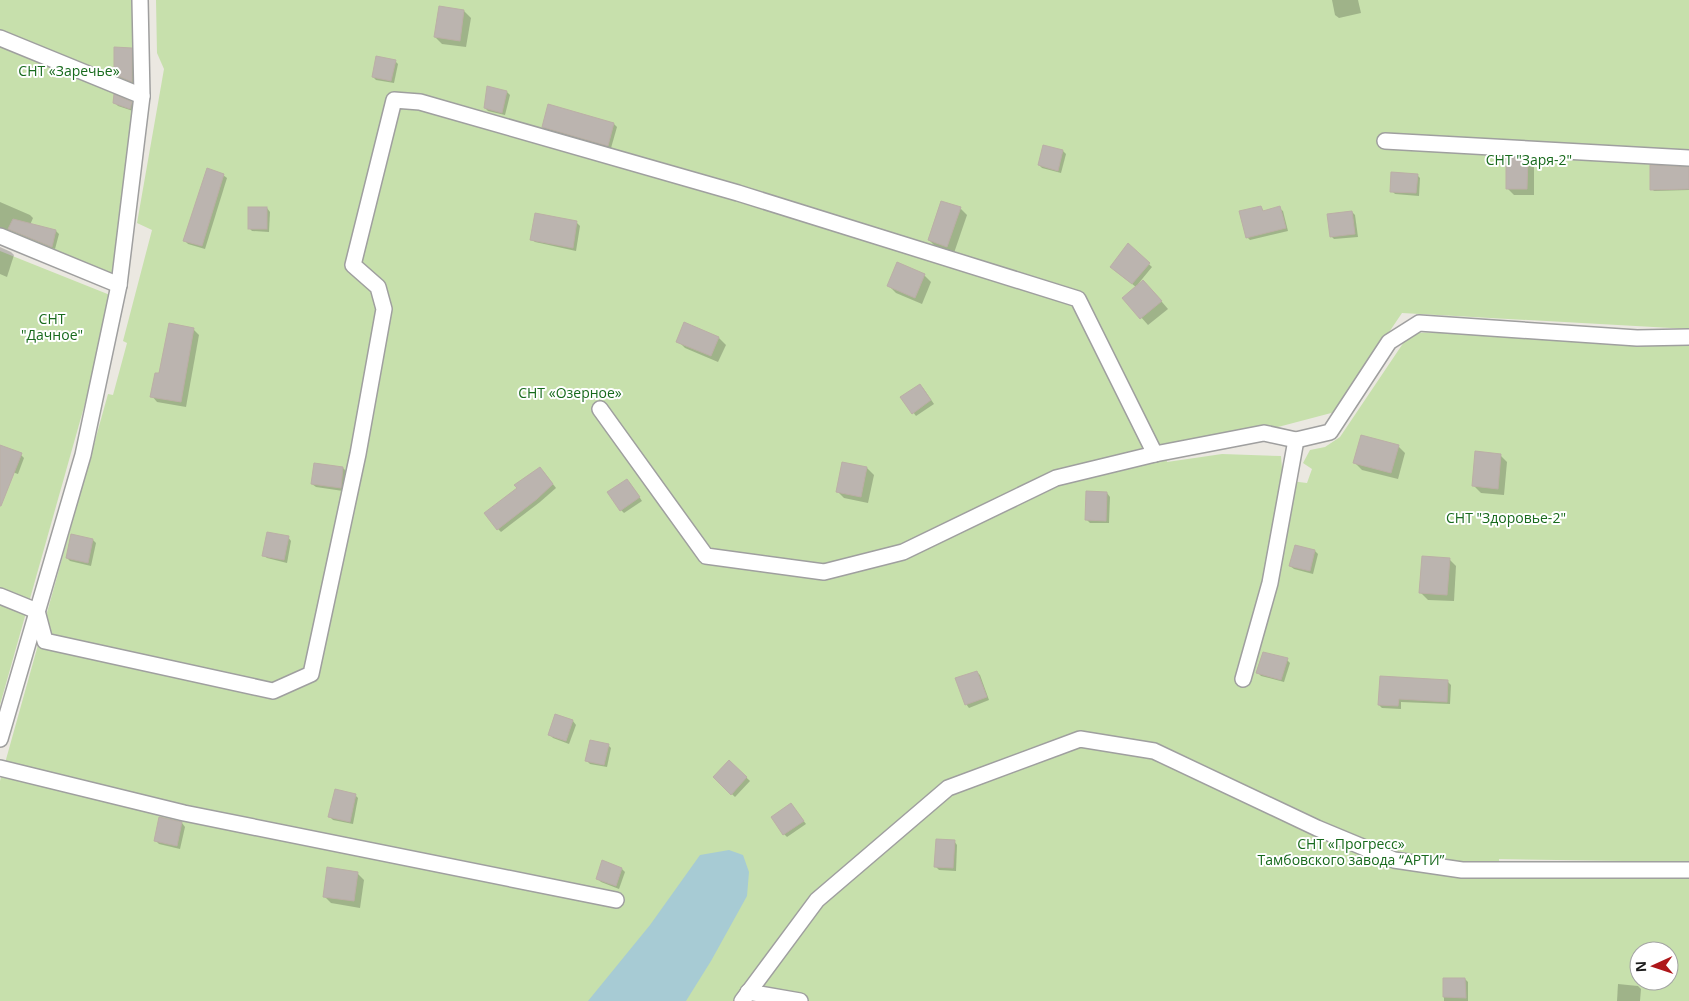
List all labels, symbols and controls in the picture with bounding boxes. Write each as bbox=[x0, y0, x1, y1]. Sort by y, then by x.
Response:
park label: СНТ «Заречье» bbox=[18, 61, 120, 80]
park label: СНТ "Заря-2" bbox=[1486, 150, 1572, 169]
park label: СНТ "Дачное" bbox=[21, 309, 83, 344]
park label: СНТ «Озерное» bbox=[518, 383, 622, 402]
park label: СНТ "Здоровье-2" bbox=[1446, 508, 1566, 527]
park label: СНТ «Прогресс» Тамбовского завода “АРТИ” bbox=[1258, 834, 1445, 869]
north arrow bbox=[1629, 941, 1679, 991]
text: N bbox=[1631, 961, 1650, 973]

